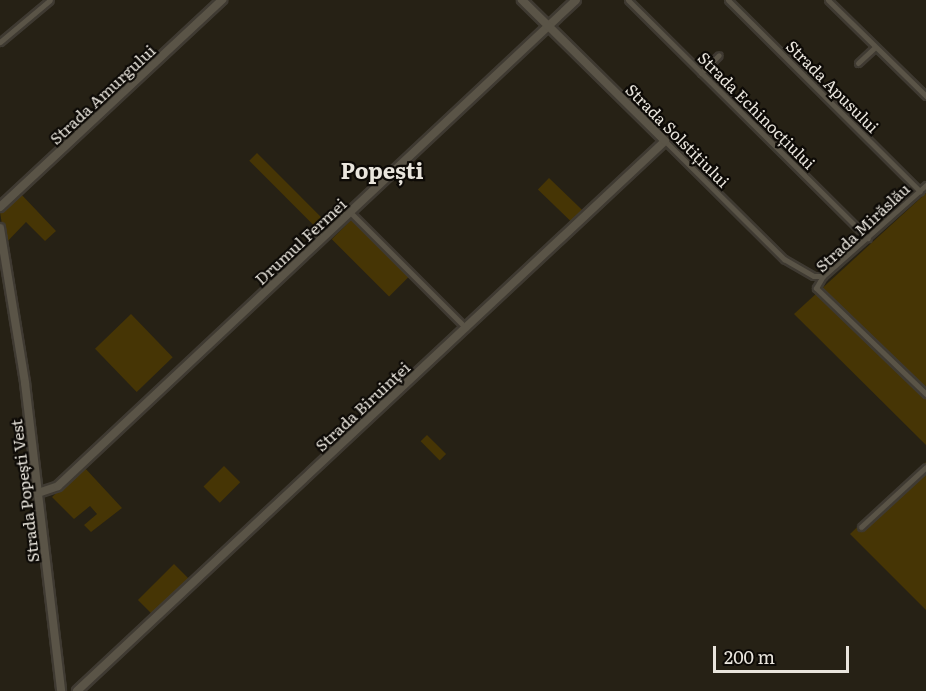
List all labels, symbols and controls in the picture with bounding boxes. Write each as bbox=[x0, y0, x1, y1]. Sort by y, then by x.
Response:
street label: Strada Apusului bbox=[783, 36, 883, 136]
street label: Strada Amurgului bbox=[45, 40, 159, 148]
street label: Strada Echinocțiului bbox=[694, 47, 820, 173]
street label: Strada Solstițiului bbox=[622, 79, 734, 191]
district label: Popești bbox=[341, 157, 423, 183]
street label: Strada Mirăslău bbox=[811, 179, 913, 275]
street label: Drumul Fermei bbox=[250, 194, 350, 288]
street label: Strada Biruinței bbox=[311, 357, 413, 455]
street label: Strada Popești Vest bbox=[6, 418, 42, 564]
scale bar bbox=[716, 634, 852, 672]
text: 200 m bbox=[724, 643, 775, 670]

